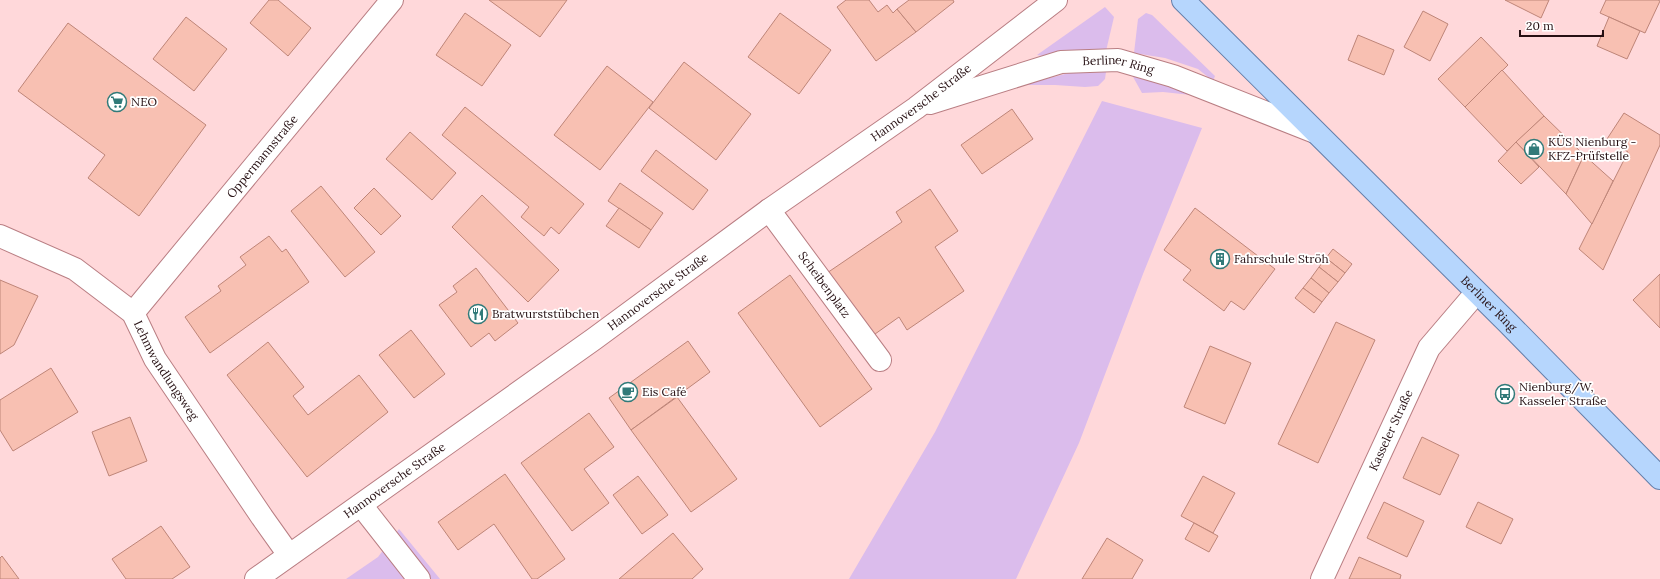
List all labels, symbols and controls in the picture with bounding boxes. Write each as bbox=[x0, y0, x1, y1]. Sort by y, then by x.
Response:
scale bar bbox=[1520, 12, 1603, 38]
text: 20 m bbox=[1526, 18, 1554, 33]
street label: Berliner Ring bbox=[1082, 52, 1156, 77]
street label: Hannoversche Straße bbox=[868, 60, 974, 144]
supermarket icon: NEO bbox=[106, 91, 128, 113]
place label: NEO bbox=[131, 94, 157, 109]
street label: Oppermannstraße bbox=[223, 111, 301, 201]
place label: KÜS Nienburg - KFZ-Prüfstelle bbox=[1548, 134, 1637, 163]
shop icon: KÜS Nienburg - KFZ-Prüfstelle bbox=[1523, 138, 1545, 160]
street label: Scheibenplatz bbox=[795, 248, 854, 320]
building icon: Fahrschule Ströh bbox=[1209, 248, 1231, 270]
street label: Hannoversche Straße bbox=[604, 249, 711, 333]
place label: Fahrschule Ströh bbox=[1234, 251, 1329, 266]
street label: Berliner Ring bbox=[1458, 272, 1520, 335]
restaurant icon: Bratwurststübchen bbox=[467, 303, 489, 325]
place label: Bratwurststübchen bbox=[492, 306, 599, 321]
street label: Lehmwandlungsweg bbox=[131, 318, 202, 423]
place label: Nienburg/W, Kasseler Straße bbox=[1519, 379, 1607, 408]
cafe icon: Eis Café bbox=[617, 381, 639, 403]
bus stop icon: Nienburg/W, Kasseler Straße bbox=[1494, 383, 1516, 405]
place label: Eis Café bbox=[642, 384, 687, 399]
street label: Kasseler Straße bbox=[1365, 387, 1416, 473]
street label: Hannoversche Straße bbox=[341, 439, 448, 521]

